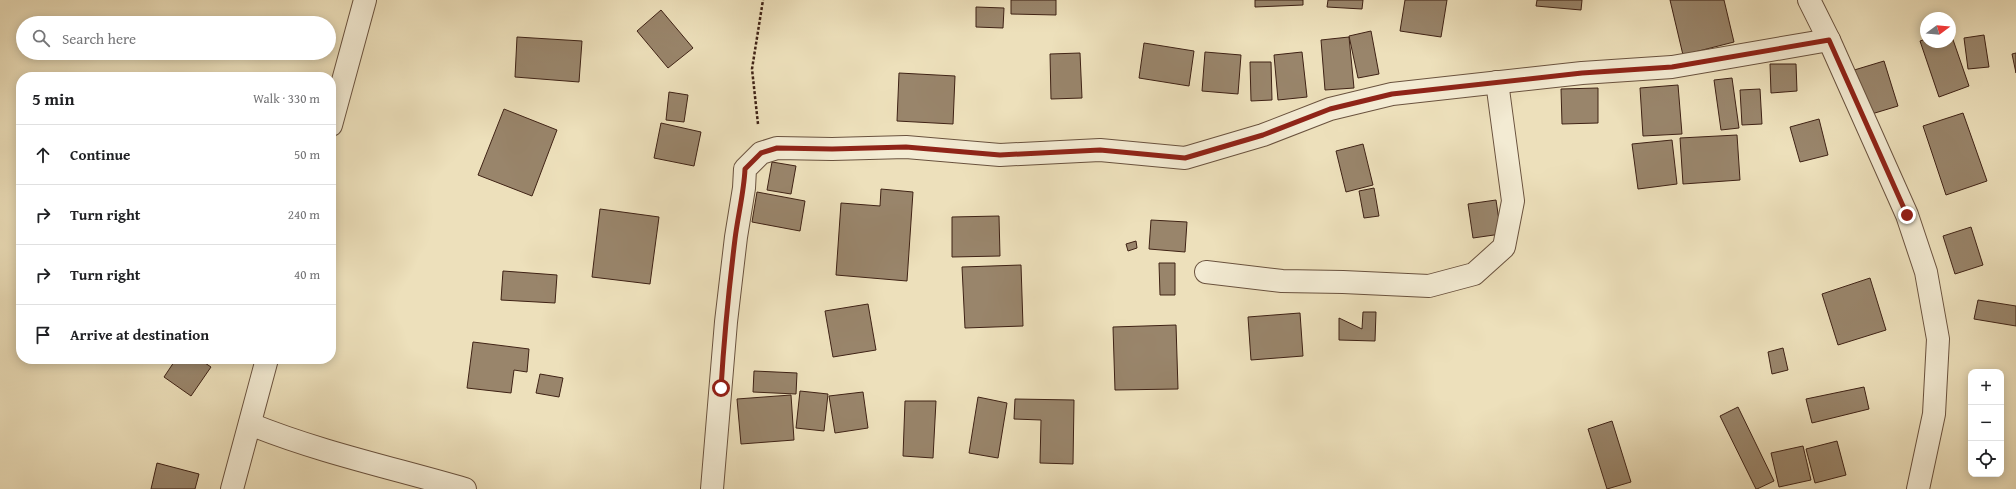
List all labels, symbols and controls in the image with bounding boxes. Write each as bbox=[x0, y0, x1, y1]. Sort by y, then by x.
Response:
north arrow bbox=[1920, 12, 1956, 48]
search box bbox=[16, 16, 336, 60]
icon: search bbox=[30, 27, 52, 49]
text: Search here bbox=[62, 28, 136, 49]
text: 5 min bbox=[32, 86, 74, 111]
text: Walk · 330 m bbox=[253, 89, 320, 108]
icon: ahead bbox=[32, 144, 54, 166]
text: Continue bbox=[70, 144, 131, 165]
text: 50 m bbox=[294, 145, 320, 164]
icon: right bbox=[32, 204, 54, 226]
text: Turn right bbox=[70, 204, 141, 225]
text: 240 m bbox=[288, 205, 320, 224]
route end bbox=[1898, 206, 1916, 224]
icon: right bbox=[32, 264, 54, 286]
text: Turn right bbox=[70, 264, 141, 285]
text: 40 m bbox=[294, 265, 320, 284]
icon: arrive bbox=[32, 324, 54, 346]
text: Arrive at destination bbox=[70, 324, 209, 345]
map controls bbox=[1968, 369, 2004, 477]
button: + bbox=[1968, 369, 2004, 405]
route start bbox=[712, 379, 730, 397]
button: − bbox=[1968, 405, 2004, 441]
button: locate bbox=[1968, 441, 2004, 477]

